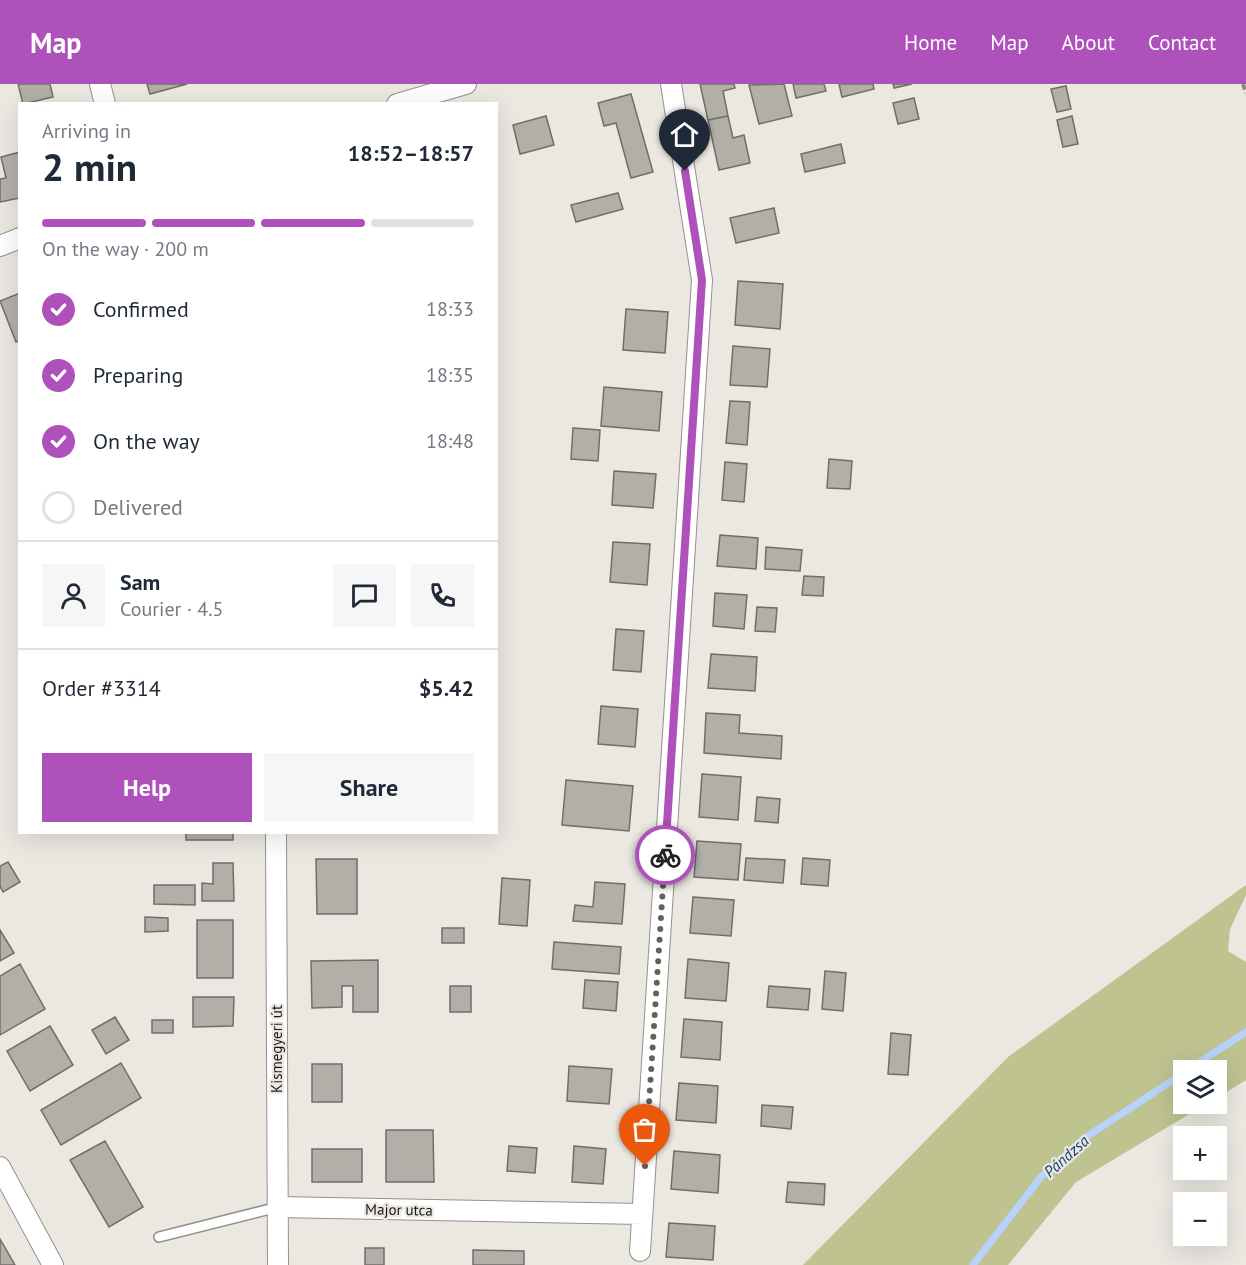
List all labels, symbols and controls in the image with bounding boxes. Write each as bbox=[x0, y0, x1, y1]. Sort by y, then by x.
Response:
text: Map bbox=[30, 24, 81, 61]
text: Home bbox=[904, 29, 957, 56]
text: Map bbox=[990, 29, 1029, 56]
text: About bbox=[1062, 29, 1115, 56]
text: Contact bbox=[1148, 29, 1216, 56]
pin bbox=[659, 109, 710, 171]
text: Arriving in bbox=[42, 118, 131, 144]
icon: home bbox=[668, 118, 701, 151]
text: 18:52–18:57 bbox=[348, 139, 474, 167]
text: 2 min bbox=[42, 141, 137, 192]
text: On the way · 200 m bbox=[42, 236, 209, 262]
icon: check bbox=[42, 293, 75, 326]
text: Confirmed bbox=[93, 295, 189, 323]
text: 18:33 bbox=[426, 296, 474, 322]
icon: check bbox=[42, 359, 75, 392]
text: Preparing bbox=[93, 361, 183, 389]
text: 18:35 bbox=[426, 362, 474, 388]
icon: check bbox=[42, 425, 75, 458]
text: On the way bbox=[93, 427, 200, 455]
text: 18:48 bbox=[426, 428, 474, 454]
text: Delivered bbox=[93, 493, 183, 521]
button: person bbox=[42, 564, 105, 627]
button: chat bbox=[333, 564, 396, 627]
button: phone bbox=[411, 564, 474, 627]
text: Sam bbox=[120, 568, 160, 596]
text: Courier · 4.5 bbox=[120, 596, 223, 622]
text: Order #3314 bbox=[42, 674, 161, 702]
text: $5.42 bbox=[419, 674, 474, 702]
button: Help bbox=[42, 753, 252, 822]
button: Share bbox=[264, 753, 474, 822]
courier bbox=[635, 825, 695, 885]
icon: bike bbox=[649, 839, 682, 872]
street label: Kismegyeri út bbox=[267, 1005, 286, 1093]
map controls bbox=[1173, 1060, 1227, 1246]
button: layers bbox=[1173, 1060, 1227, 1114]
pin bbox=[619, 1104, 670, 1166]
icon: bag bbox=[628, 1113, 661, 1146]
button: + bbox=[1173, 1126, 1227, 1180]
water label: Pándzsa bbox=[1039, 1130, 1093, 1181]
button: − bbox=[1173, 1192, 1227, 1246]
street label: Major utca bbox=[365, 1199, 433, 1220]

